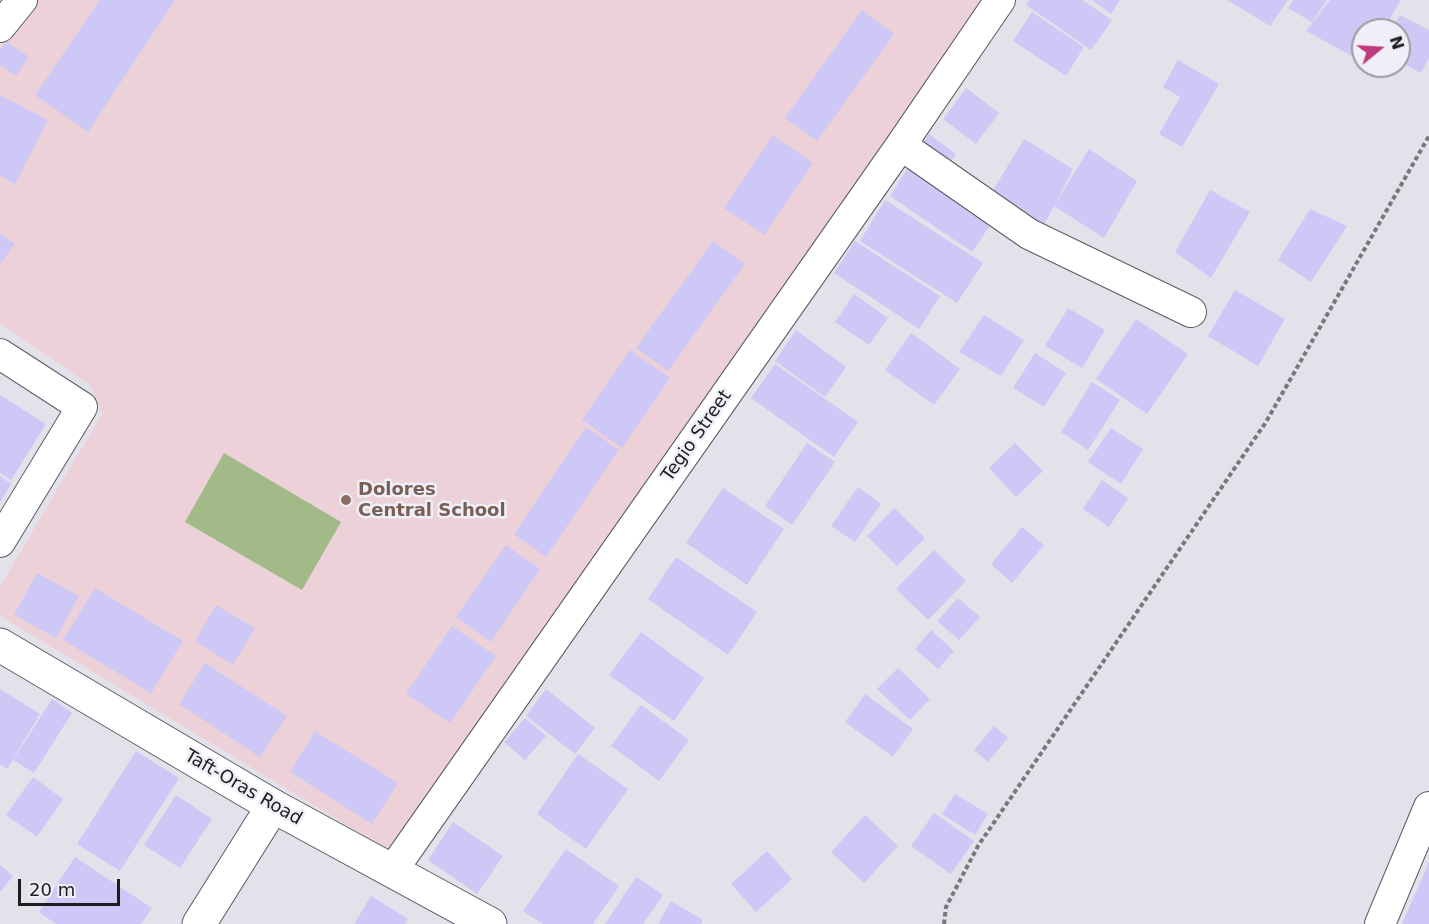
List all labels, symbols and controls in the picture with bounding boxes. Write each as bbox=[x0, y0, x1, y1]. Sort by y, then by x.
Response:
north arrow bbox=[1351, 18, 1411, 78]
text: N bbox=[1386, 34, 1408, 52]
street label: Tegio Street bbox=[658, 386, 736, 486]
place label: Dolores Central School bbox=[358, 479, 506, 522]
marker: Dolores Central School bbox=[339, 493, 353, 507]
street label: Taft-Oras Road bbox=[180, 746, 306, 830]
scale bar bbox=[21, 867, 123, 905]
text: 20 m bbox=[29, 879, 75, 900]

